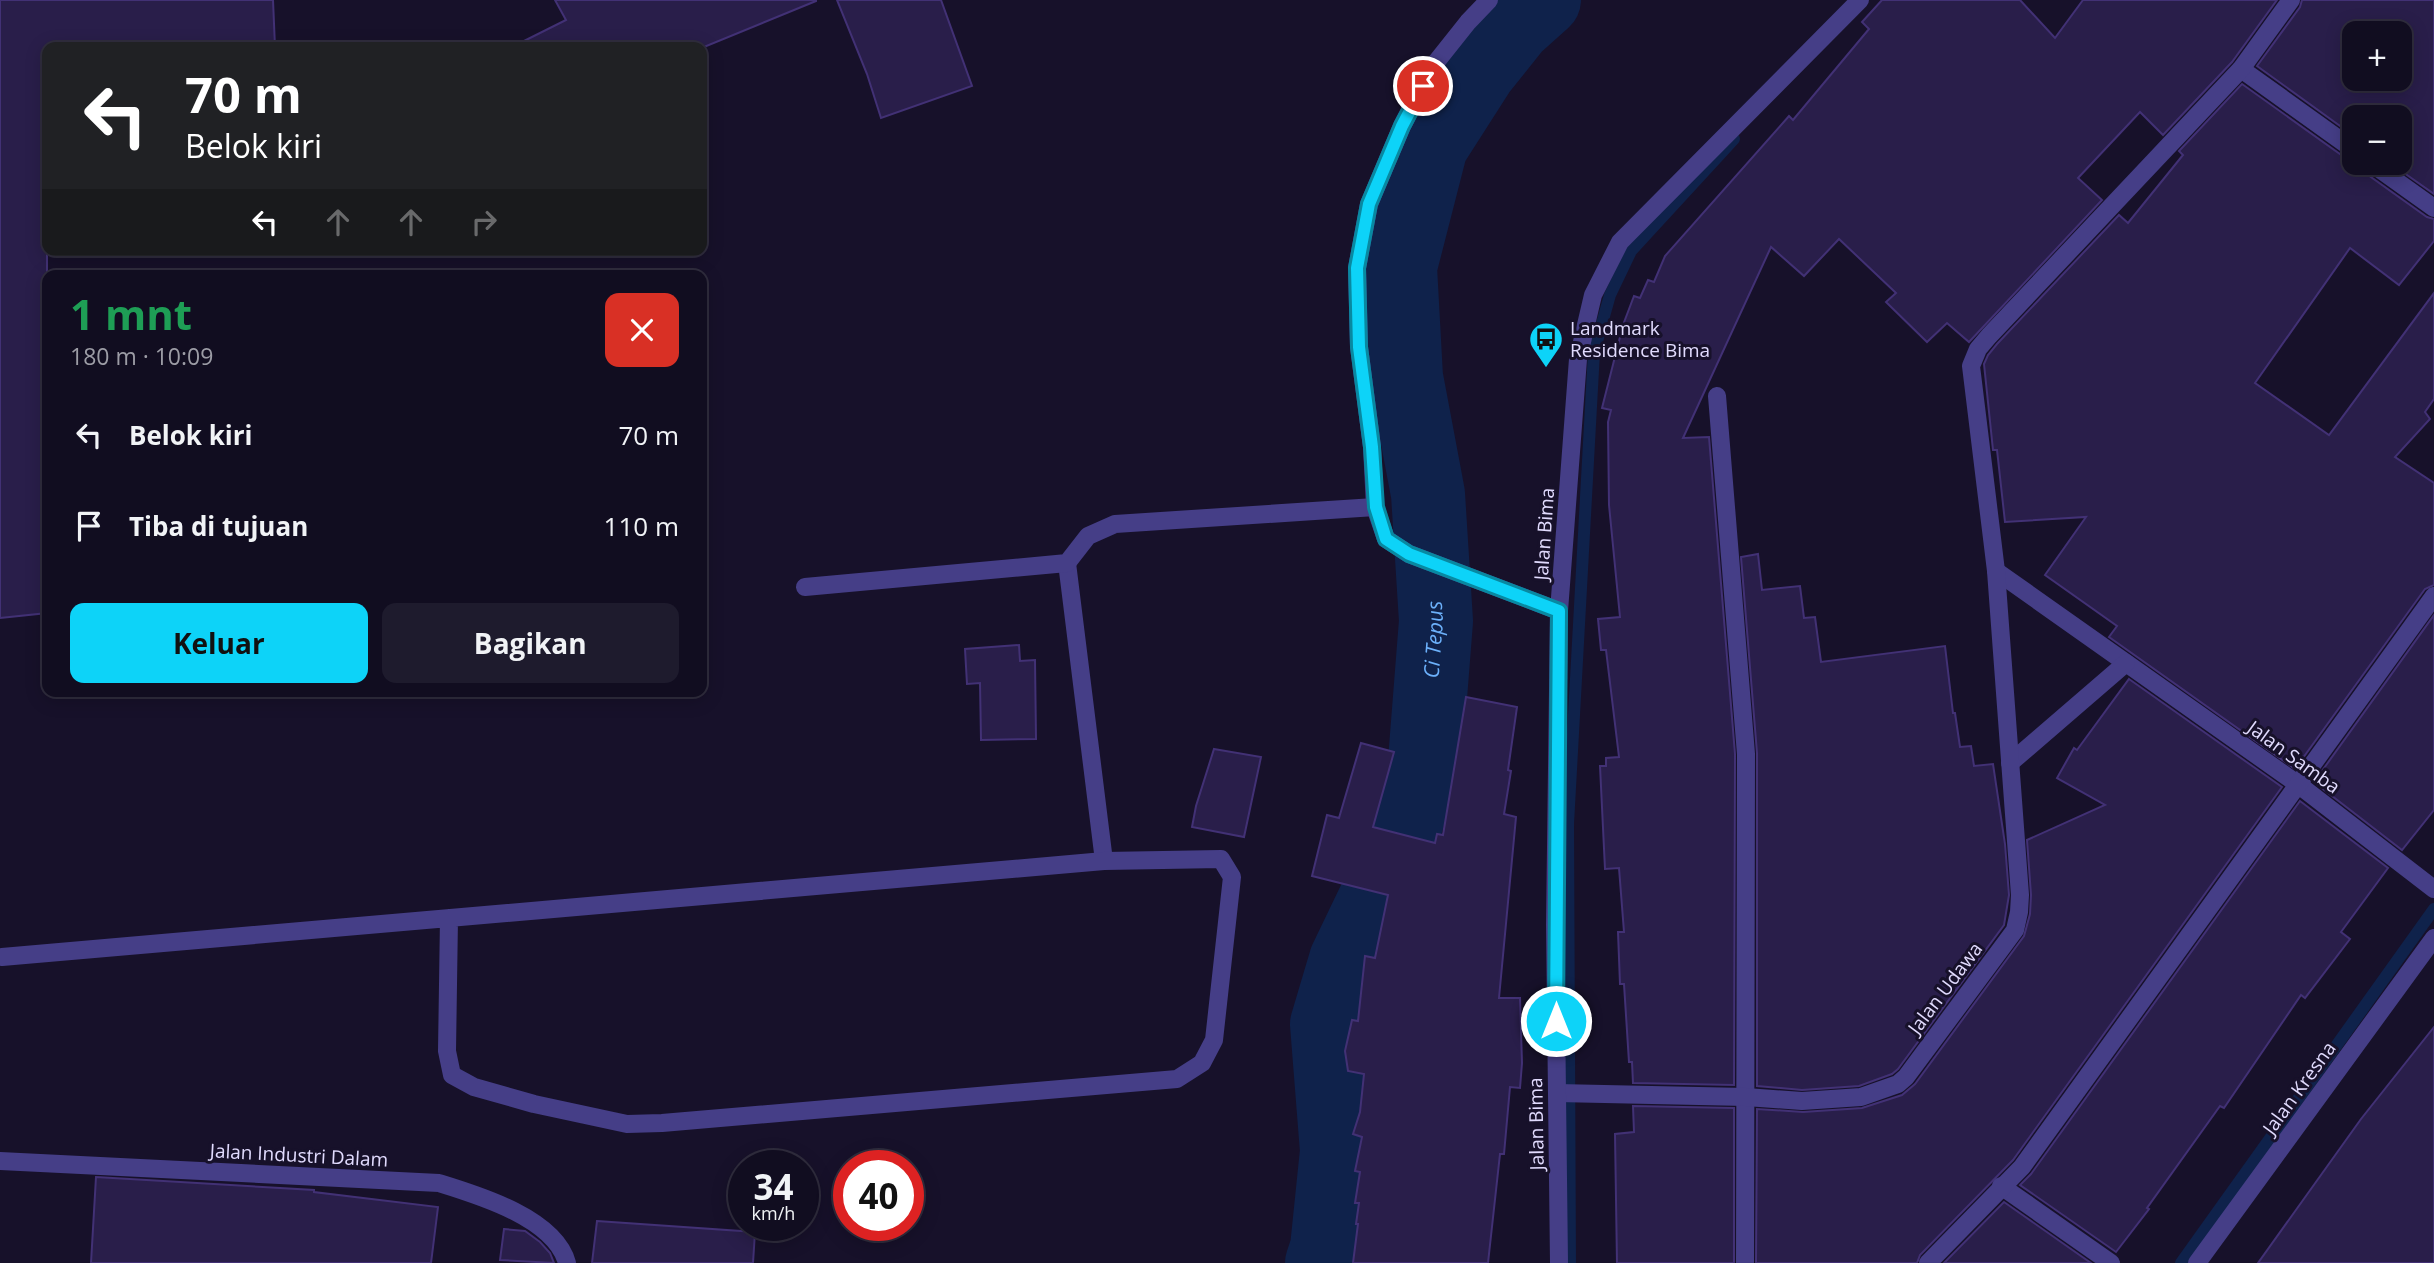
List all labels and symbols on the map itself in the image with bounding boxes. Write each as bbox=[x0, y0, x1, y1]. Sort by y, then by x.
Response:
pin bbox=[1393, 56, 1453, 116]
place label: Landmark Residence Bima bbox=[1570, 315, 1710, 363]
bus stop icon: Landmark Residence Bima bbox=[1527, 320, 1565, 369]
street label: Jalan Bima bbox=[1528, 487, 1560, 583]
water label: Ci Tepus bbox=[1417, 600, 1449, 679]
street label: Jalan Samba bbox=[2241, 713, 2345, 799]
street label: Jalan Udawa bbox=[1901, 937, 1988, 1041]
position arrow bbox=[1519, 984, 1593, 1058]
street label: Jalan Kresna bbox=[2255, 1036, 2342, 1141]
street label: Jalan Bima bbox=[1522, 1077, 1550, 1173]
street label: Jalan Industri Dalam bbox=[207, 1137, 389, 1173]
speed limit sign: 40 bbox=[833, 1150, 924, 1241]

